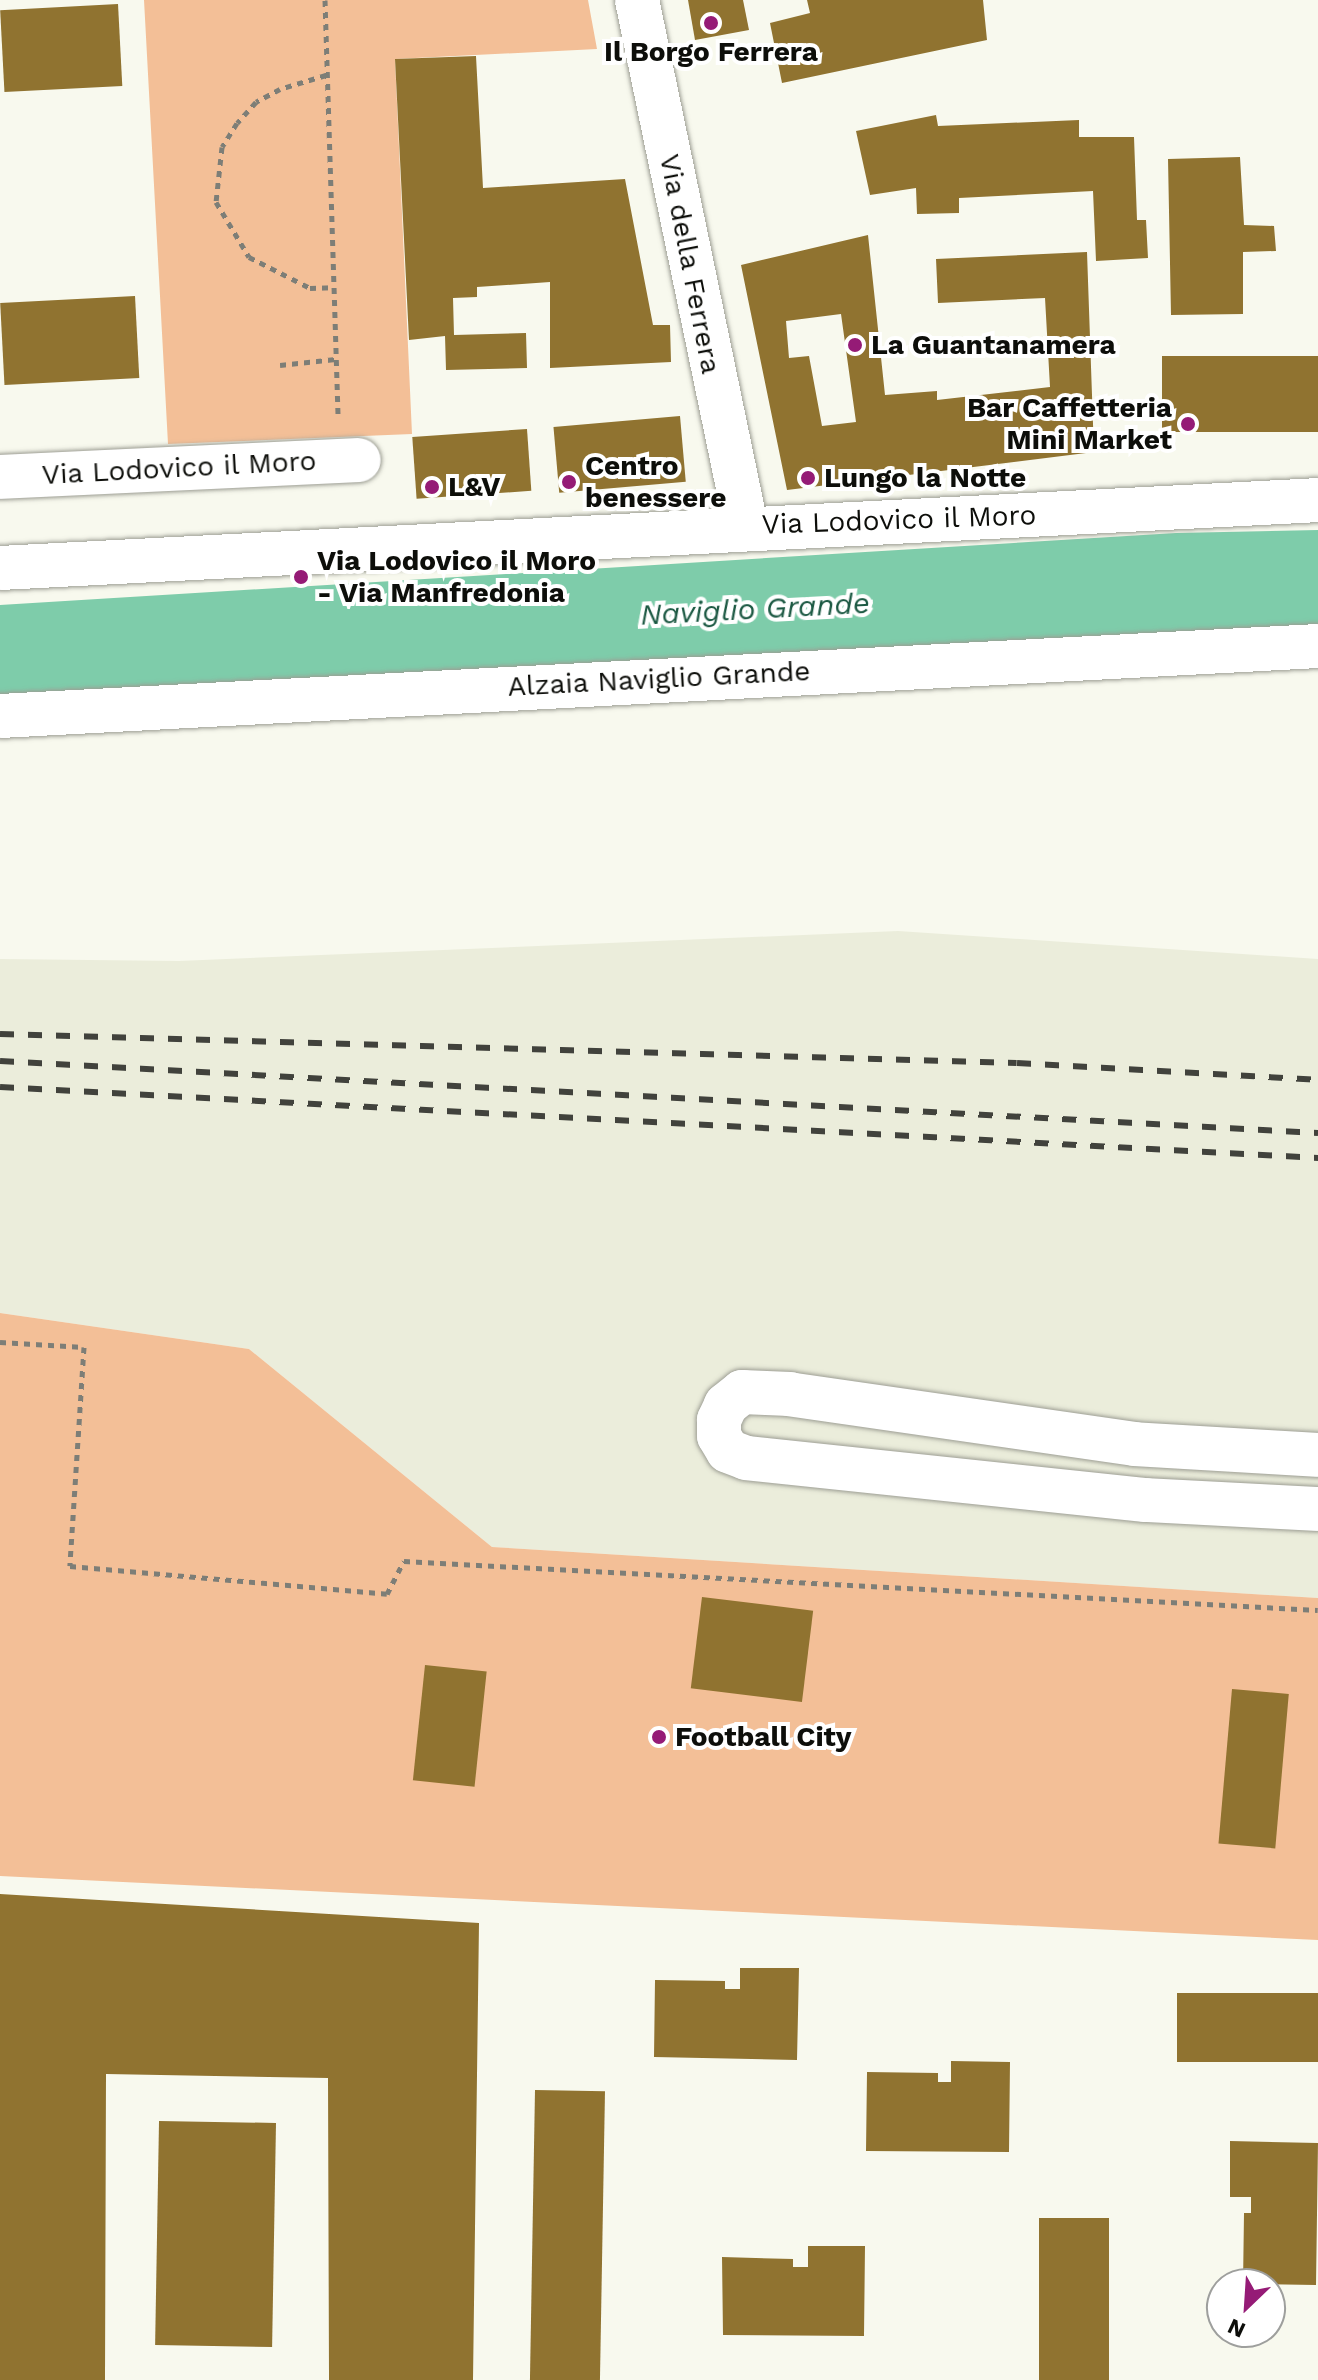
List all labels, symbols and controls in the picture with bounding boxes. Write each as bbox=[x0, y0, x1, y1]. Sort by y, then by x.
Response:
marker: Il Borgo Ferrera bbox=[702, 14, 720, 32]
place label: Il Borgo Ferrera bbox=[604, 35, 818, 69]
street label: Via della Ferrera bbox=[652, 151, 728, 377]
place label: La Guantanamera bbox=[871, 328, 1116, 362]
marker: La Guantanamera bbox=[846, 336, 864, 354]
place label: Bar Caffetteria Mini Market bbox=[967, 391, 1172, 457]
marker: Bar Caffetteria Mini Market bbox=[1179, 415, 1197, 433]
street label: Via Lodovico il Moro bbox=[40, 444, 318, 492]
place label: Centro benessere bbox=[585, 449, 726, 515]
place label: Lungo la Notte bbox=[824, 461, 1026, 495]
marker: Lungo la Notte bbox=[799, 469, 817, 487]
place label: L&V bbox=[448, 470, 500, 504]
marker: Centro benessere bbox=[560, 473, 578, 491]
marker: L&V bbox=[423, 478, 441, 496]
street label: Via Lodovico il Moro bbox=[760, 498, 1038, 542]
place label: Via Lodovico il Moro - Via Manfredonia bbox=[317, 544, 597, 610]
marker: Via Lodovico il Moro - Via Manfredonia bbox=[292, 568, 310, 586]
water label: Naviglio Grande bbox=[639, 585, 871, 633]
street label: Alzaia Naviglio Grande bbox=[506, 654, 812, 704]
place label: Football City bbox=[675, 1720, 852, 1754]
marker: Football City bbox=[650, 1728, 668, 1746]
north arrow bbox=[1206, 2268, 1286, 2348]
text: N bbox=[1224, 2314, 1249, 2343]

